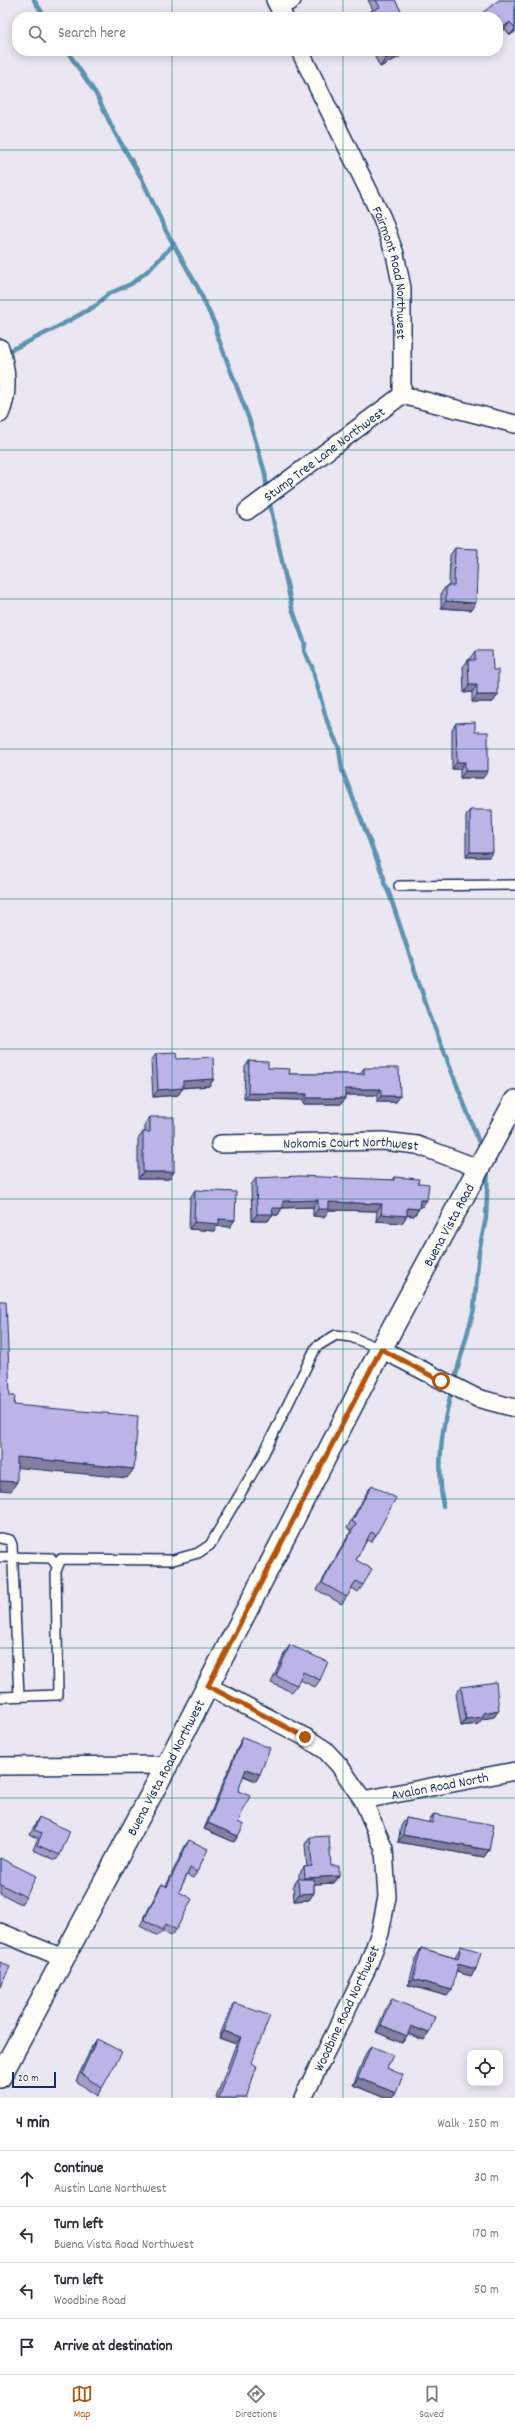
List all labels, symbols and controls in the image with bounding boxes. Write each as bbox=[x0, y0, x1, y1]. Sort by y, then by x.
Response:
search box bbox=[12, 12, 503, 56]
icon: search bbox=[26, 23, 48, 45]
text: Search here bbox=[58, 23, 126, 45]
street label: Fairmont Road Northwest bbox=[366, 203, 410, 339]
street label: Stump Tree Lane Northwest bbox=[260, 403, 390, 507]
street label: Nokomis Court Northwest bbox=[283, 1133, 419, 1157]
street label: Buena Vista Road bbox=[419, 1181, 480, 1271]
route start bbox=[432, 1372, 450, 1390]
street label: Buena Vista Road Northwest bbox=[123, 1697, 211, 1840]
route end bbox=[296, 1728, 314, 1746]
street label: Avalon Road North bbox=[390, 1768, 490, 1806]
street label: Woodbine Road Northwest bbox=[310, 1943, 386, 2075]
map controls bbox=[467, 2050, 503, 2086]
button: locate bbox=[467, 2050, 503, 2086]
scale bar bbox=[12, 2070, 56, 2089]
text: 20 m bbox=[18, 2071, 39, 2087]
text: 4 min bbox=[16, 2112, 50, 2136]
text: Walk · 250 m bbox=[437, 2115, 499, 2134]
text: Continue bbox=[54, 2158, 103, 2180]
icon: ahead bbox=[16, 2168, 38, 2190]
text: 30 m bbox=[474, 2169, 499, 2188]
text: Austin Lane Northwest bbox=[54, 2180, 167, 2199]
text: Turn left bbox=[54, 2214, 103, 2236]
icon: left bbox=[16, 2224, 38, 2246]
text: 170 m bbox=[472, 2225, 499, 2244]
text: Buena Vista Road Northwest bbox=[54, 2236, 194, 2255]
text: Turn left bbox=[54, 2270, 103, 2292]
icon: left bbox=[16, 2280, 38, 2302]
text: 50 m bbox=[474, 2281, 499, 2300]
text: Woodbine Road bbox=[54, 2292, 126, 2311]
icon: arrive bbox=[16, 2336, 38, 2358]
text: Arrive at destination bbox=[54, 2336, 172, 2358]
tab: Map bbox=[71, 2383, 93, 2423]
tab: Directions bbox=[235, 2383, 277, 2423]
tab: Saved bbox=[419, 2383, 444, 2423]

